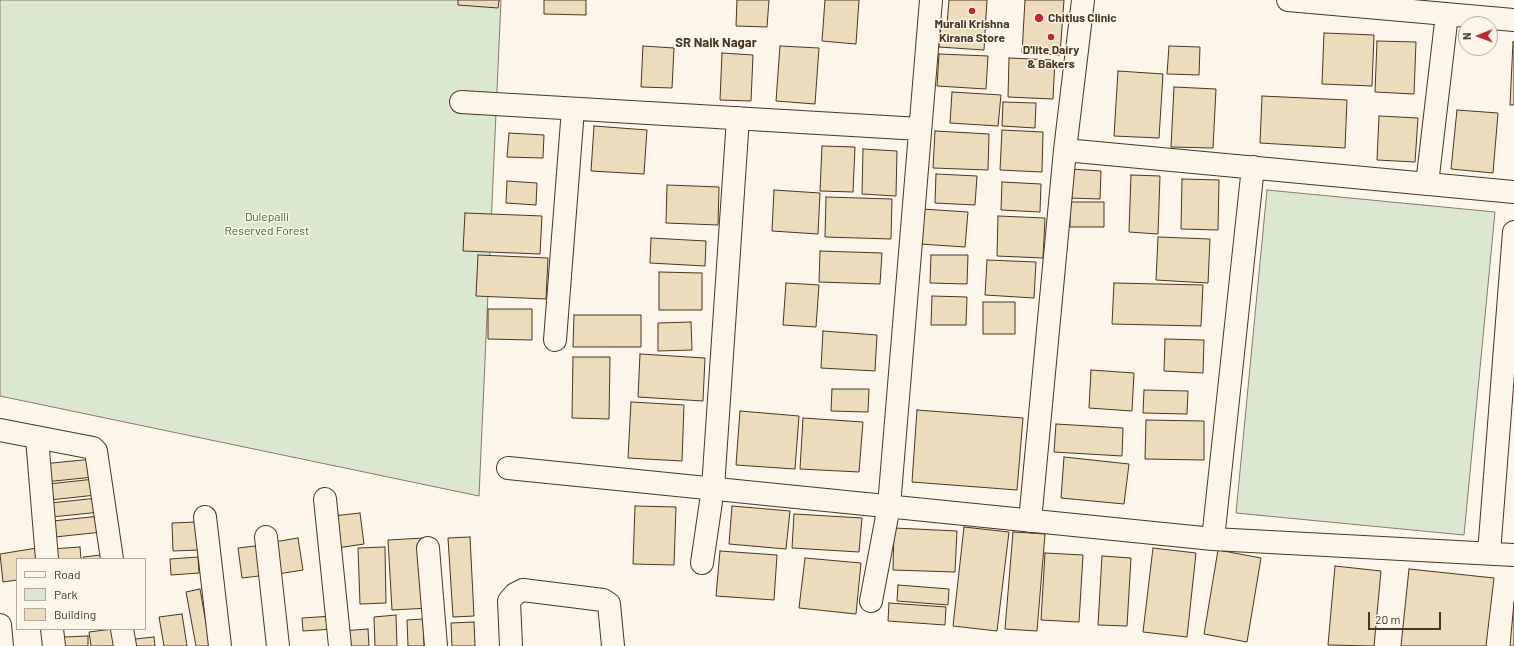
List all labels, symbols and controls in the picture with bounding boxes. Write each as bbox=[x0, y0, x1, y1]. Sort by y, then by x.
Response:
marker: Murali Krishna Kirana Store bbox=[967, 6, 977, 16]
place label: Chitlus Clinic bbox=[1048, 11, 1117, 25]
marker: Chitlus Clinic bbox=[1033, 12, 1045, 24]
north arrow bbox=[1458, 16, 1498, 56]
place label: Murali Krishna Kirana Store bbox=[934, 17, 1010, 45]
marker: D'lite Dairy & Bakers bbox=[1046, 32, 1056, 42]
text: N bbox=[1460, 32, 1473, 40]
district label: SR Naik Nagar bbox=[675, 35, 757, 51]
place label: D'lite Dairy & Bakers bbox=[1023, 43, 1079, 71]
park label: Dulepalli Reserved Forest bbox=[225, 210, 309, 238]
legend bbox=[16, 558, 146, 630]
text: Road bbox=[54, 567, 81, 581]
text: Park bbox=[54, 587, 78, 601]
scale bar bbox=[1370, 604, 1443, 630]
text: Building bbox=[54, 607, 96, 621]
text: 20 m bbox=[1375, 612, 1401, 626]

